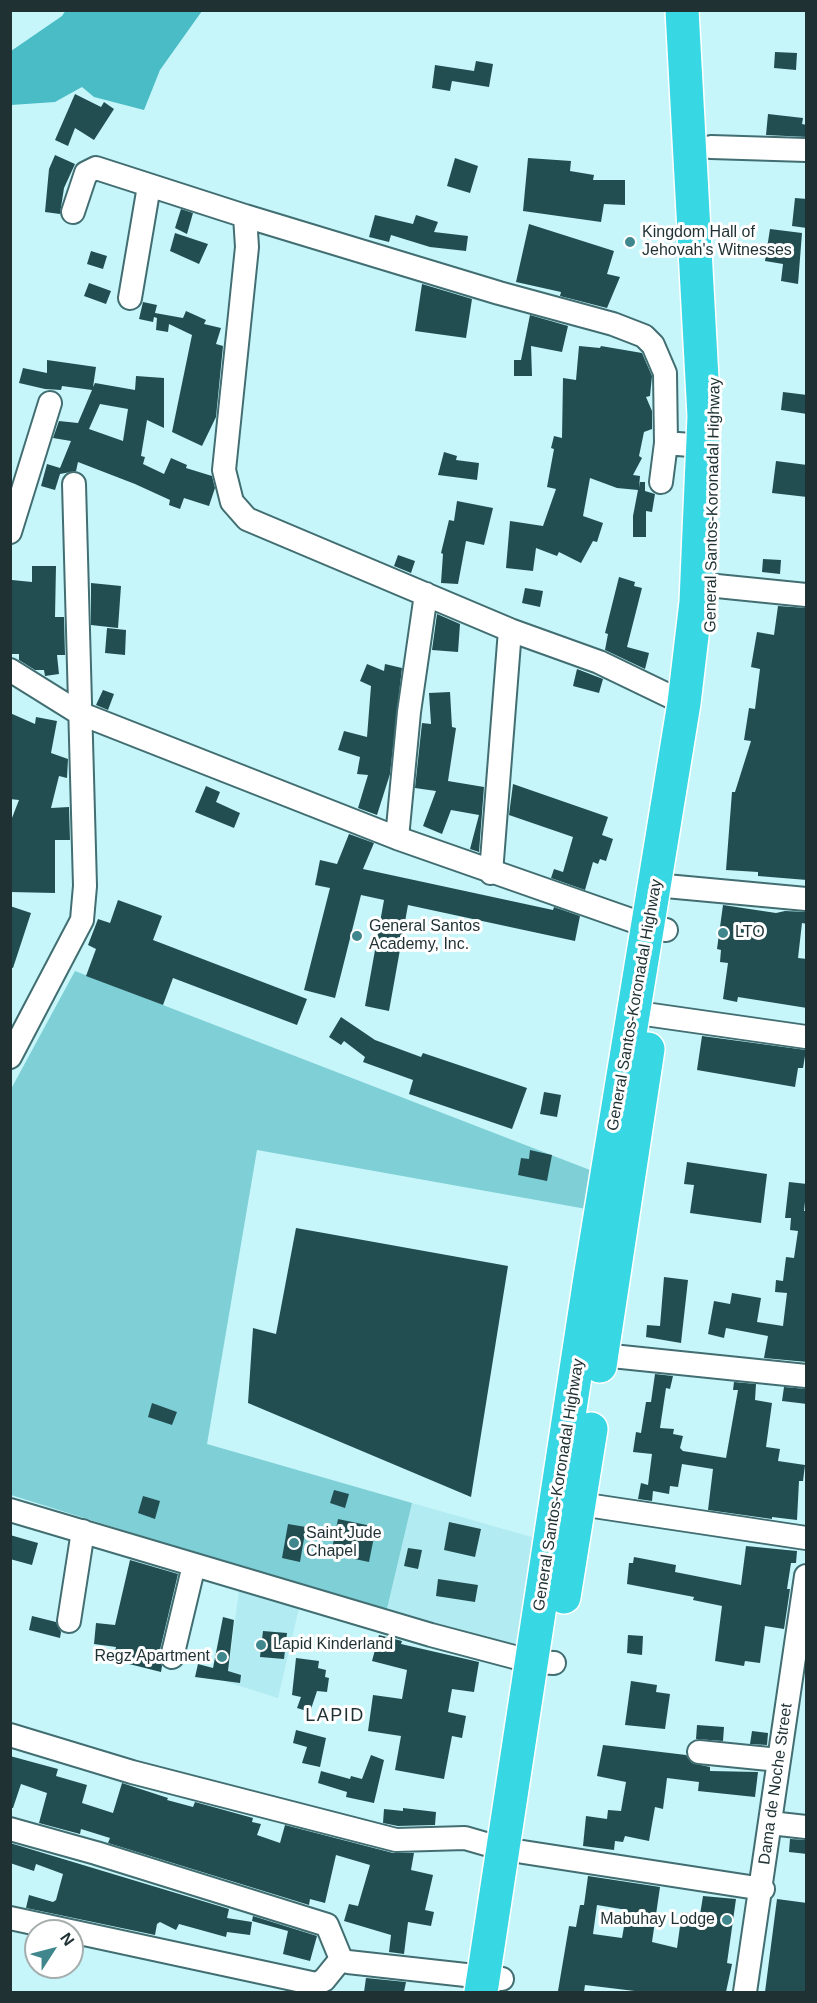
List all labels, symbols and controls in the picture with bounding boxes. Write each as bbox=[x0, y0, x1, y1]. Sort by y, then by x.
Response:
place label: Kingdom Hall of Jehovah's Witnesses bbox=[642, 223, 792, 261]
marker: Kingdom Hall of Jehovah's Witnesses bbox=[623, 235, 637, 249]
street label: General Santos-Koronadal Highway bbox=[701, 377, 725, 633]
street label: General Santos-Koronadal Highway bbox=[603, 878, 667, 1132]
place label: General Santos Academy, Inc. bbox=[369, 917, 480, 955]
place label: LTO bbox=[735, 923, 765, 943]
marker: LTO bbox=[716, 926, 730, 940]
marker: General Santos Academy, Inc. bbox=[350, 929, 364, 943]
street label: General Santos-Koronadal Highway bbox=[530, 1357, 588, 1613]
place label: Saint Jude Chapel bbox=[306, 1524, 382, 1562]
marker: Saint Jude Chapel bbox=[287, 1536, 301, 1550]
place label: Lapid Kinderland bbox=[273, 1635, 393, 1655]
marker: Lapid Kinderland bbox=[254, 1638, 268, 1652]
place label: Regz Apartment bbox=[94, 1647, 210, 1667]
marker: Regz Apartment bbox=[215, 1650, 229, 1664]
street label: Dama de Noche Street bbox=[755, 1702, 797, 1866]
district label: LAPID bbox=[305, 1705, 365, 1727]
place label: Mabuhay Lodge bbox=[600, 1910, 715, 1930]
marker: Mabuhay Lodge bbox=[720, 1913, 734, 1927]
north arrow bbox=[24, 1919, 84, 1979]
text: N bbox=[57, 1930, 78, 1949]

